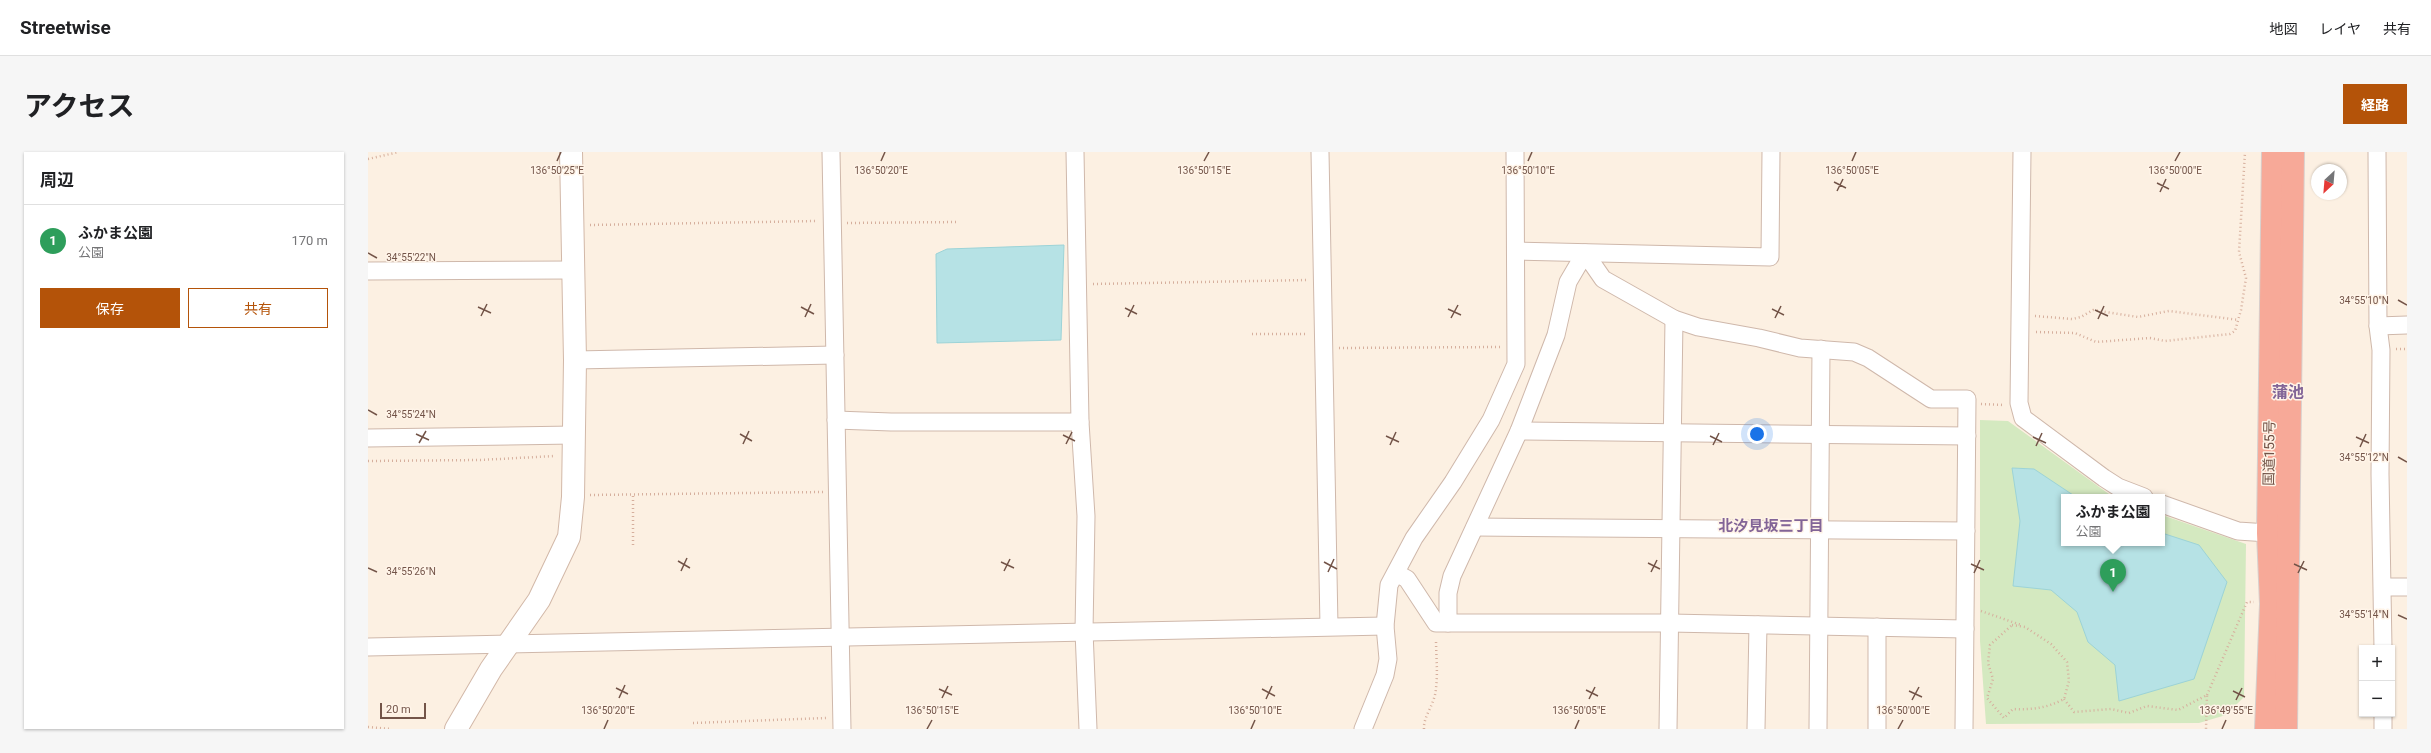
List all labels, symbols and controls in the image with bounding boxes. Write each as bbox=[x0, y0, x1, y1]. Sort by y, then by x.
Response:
text: Streetwise bbox=[20, 16, 111, 39]
text: 地図 bbox=[2269, 21, 2297, 37]
text: レイヤ bbox=[2319, 21, 2361, 37]
text: 共有 bbox=[2383, 21, 2411, 37]
button: 経路 bbox=[2343, 84, 2407, 124]
text: アクセス bbox=[24, 90, 135, 123]
north arrow bbox=[2311, 164, 2347, 200]
text: 136°50'25"E bbox=[530, 165, 584, 176]
text: 136°50'20"E bbox=[854, 165, 908, 176]
text: 136°50'15"E bbox=[1177, 165, 1231, 176]
text: 136°50'10"E bbox=[1501, 165, 1555, 176]
text: 136°50'05"E bbox=[1825, 165, 1879, 176]
text: 136°50'00"E bbox=[2148, 165, 2202, 176]
text: 周辺 bbox=[40, 170, 74, 190]
text: ふかま公園 bbox=[78, 224, 153, 242]
text: 1 bbox=[49, 233, 57, 248]
text: 170 m bbox=[291, 233, 328, 248]
text: 公園 bbox=[78, 245, 104, 260]
text: 34°55'22"N bbox=[386, 252, 436, 263]
button: 保存 bbox=[40, 288, 180, 328]
button: 共有 bbox=[188, 288, 328, 328]
text: 34°55'10"N bbox=[2339, 295, 2389, 306]
district label: 蒲池 bbox=[2272, 383, 2304, 402]
text: 34°55'24"N bbox=[386, 409, 436, 420]
street label: 国道155号 bbox=[2260, 420, 2278, 486]
your location bbox=[1747, 424, 1767, 444]
text: 34°55'12"N bbox=[2339, 452, 2389, 463]
popup bbox=[2061, 494, 2165, 546]
text: ふかま公園 bbox=[2075, 503, 2151, 521]
district label: 北汐見坂三丁目 bbox=[1718, 517, 1824, 535]
text: 公園 bbox=[2075, 524, 2102, 539]
pin: 1 bbox=[2100, 559, 2126, 592]
text: 34°55'26"N bbox=[386, 566, 436, 577]
text: 34°55'14"N bbox=[2339, 609, 2389, 620]
map controls bbox=[2359, 645, 2395, 717]
button: + bbox=[2359, 645, 2395, 681]
button: − bbox=[2359, 681, 2395, 717]
scale bar bbox=[380, 701, 426, 720]
text: 20 m bbox=[386, 703, 411, 716]
text: 136°50'20"E bbox=[581, 705, 635, 716]
text: 136°50'15"E bbox=[905, 705, 959, 716]
text: 136°50'10"E bbox=[1228, 705, 1282, 716]
text: 136°50'05"E bbox=[1552, 705, 1606, 716]
text: 136°50'00"E bbox=[1876, 705, 1930, 716]
text: 136°49'55"E bbox=[2199, 705, 2253, 716]

